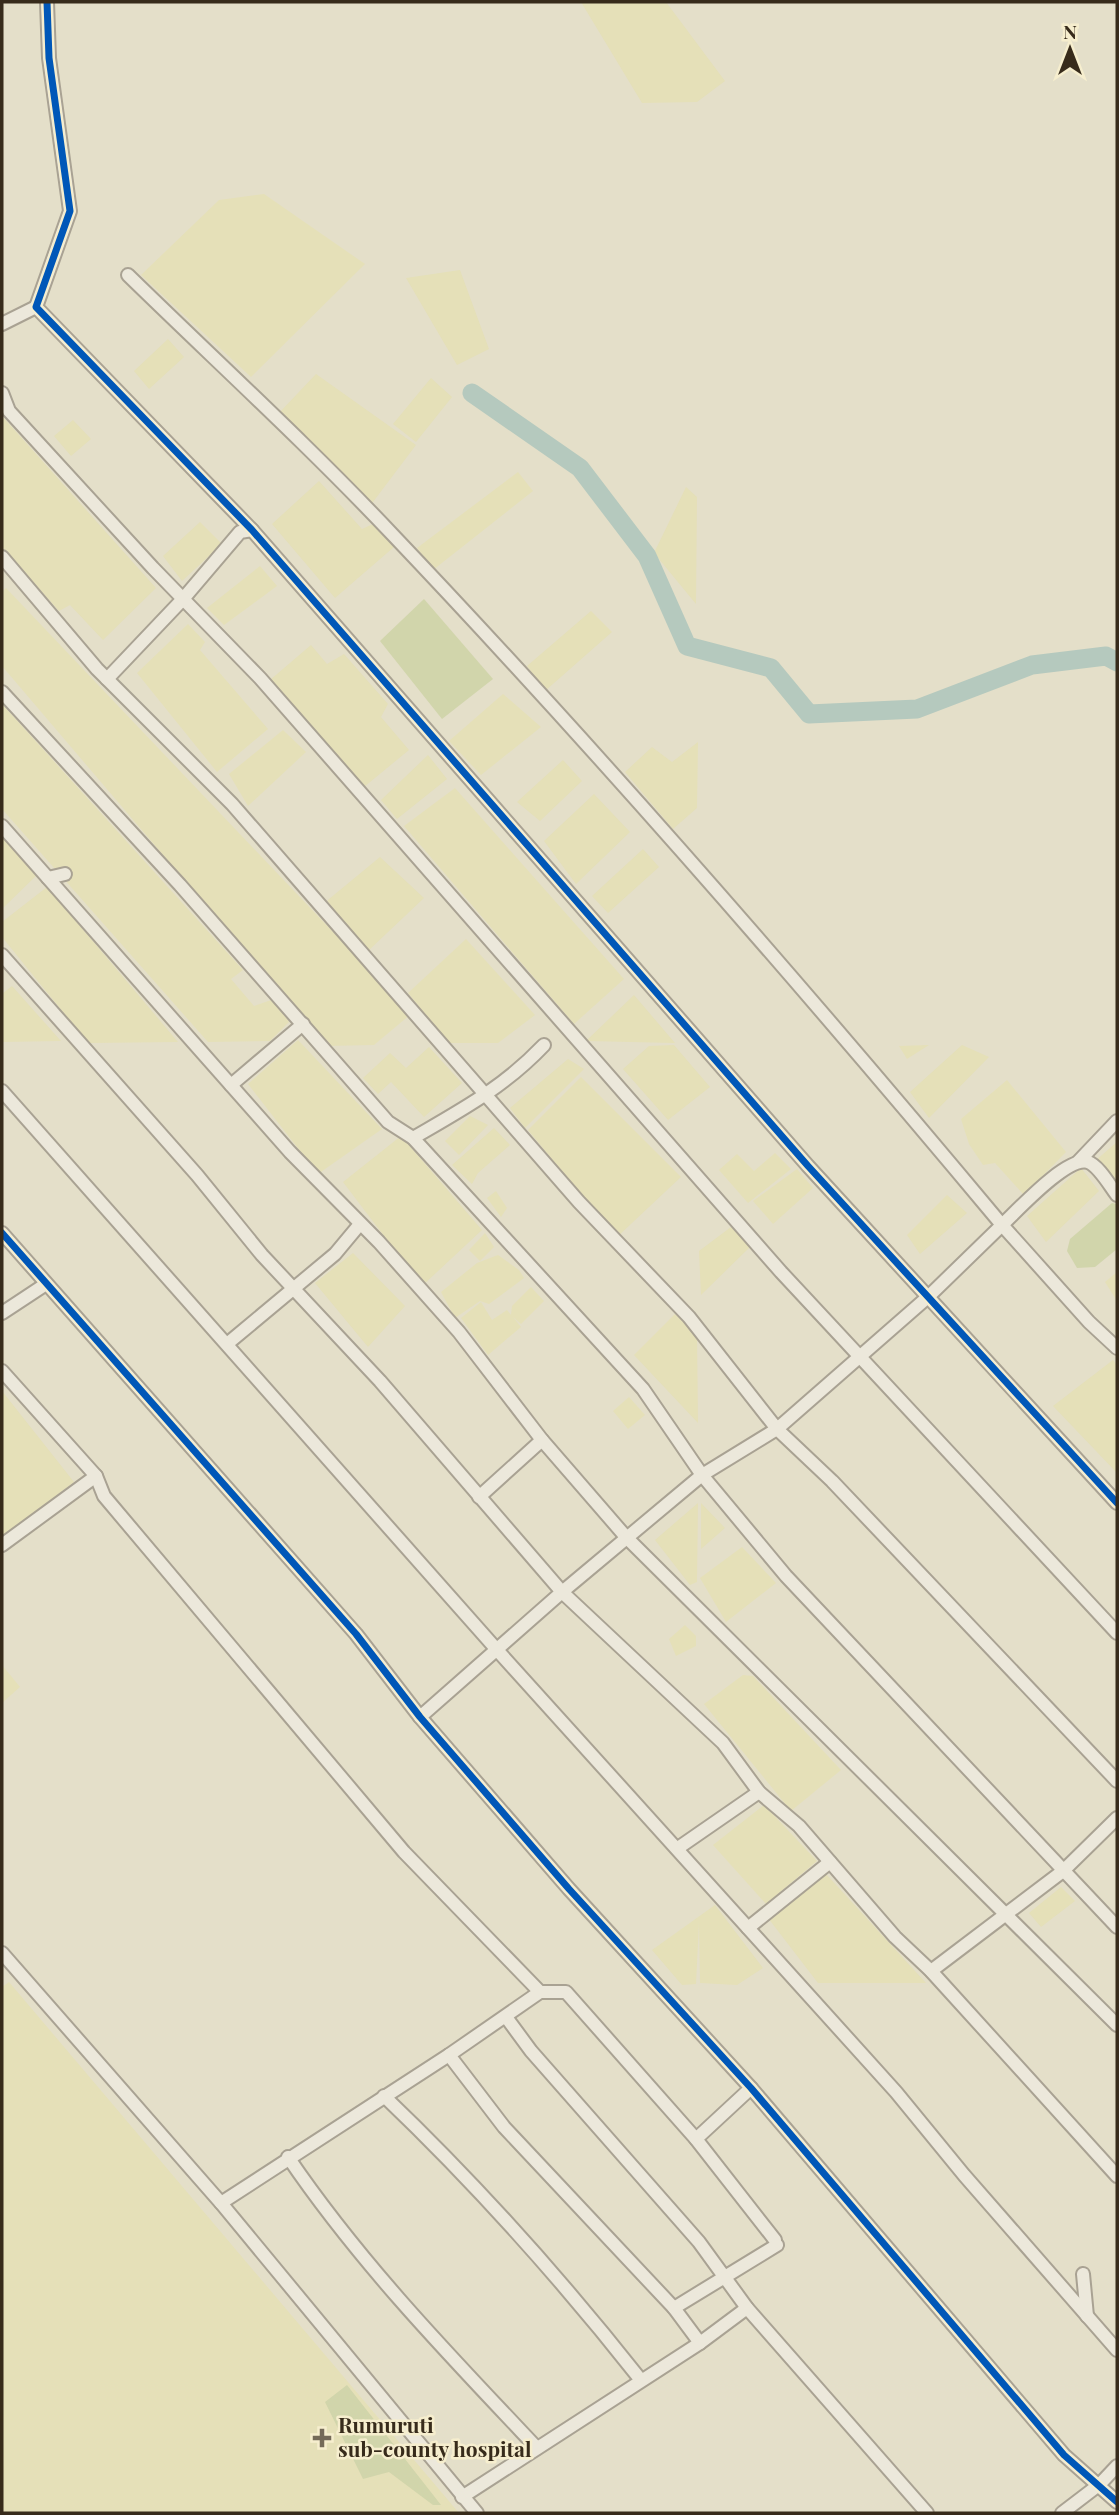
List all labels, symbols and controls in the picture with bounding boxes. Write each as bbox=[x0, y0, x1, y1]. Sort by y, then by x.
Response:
north arrow bbox=[1035, 14, 1105, 84]
text: N bbox=[1063, 18, 1077, 44]
place label: Rumuruti sub-county hospital bbox=[338, 2410, 532, 2462]
marker: Rumuruti sub-county hospital bbox=[312, 2428, 332, 2448]

